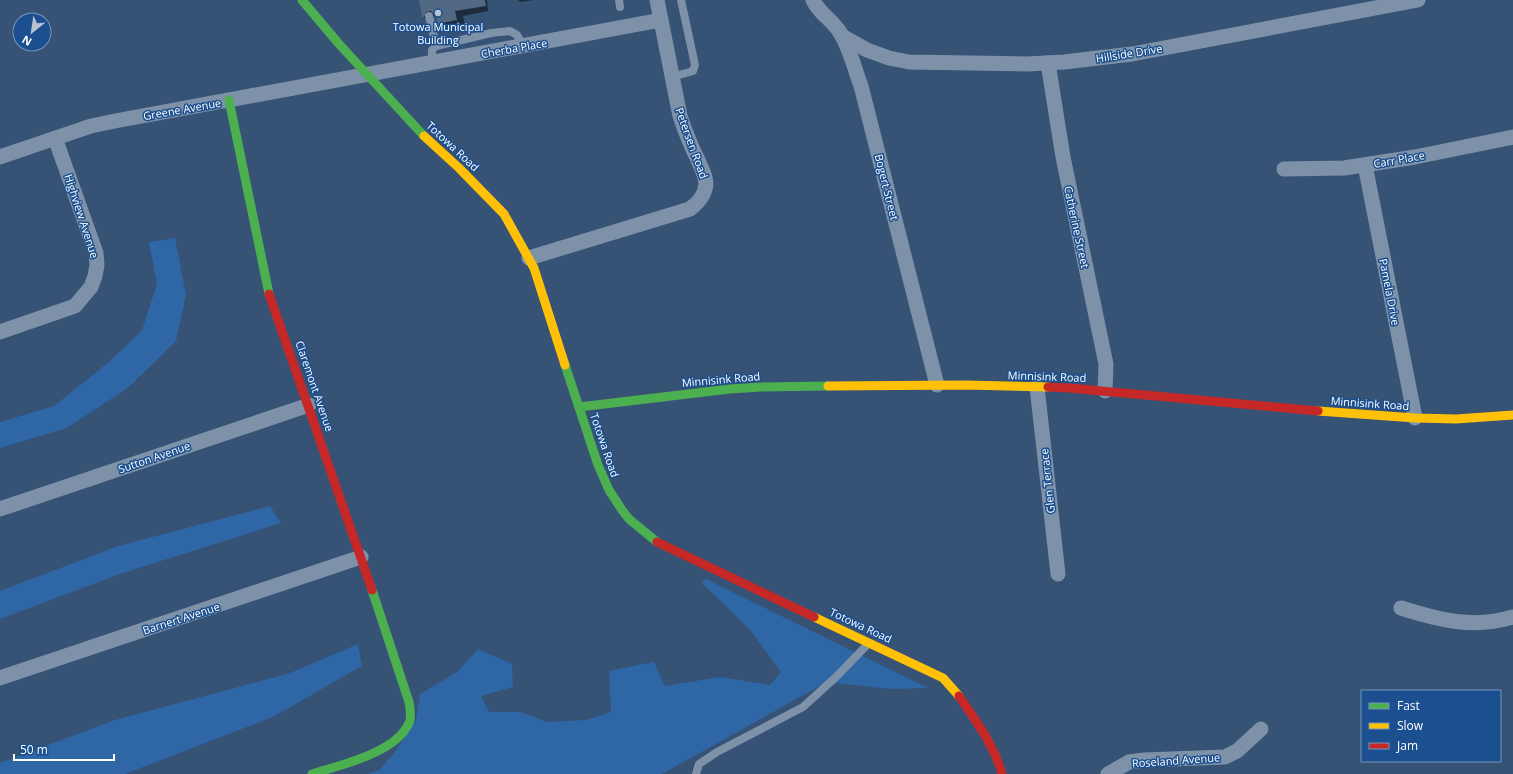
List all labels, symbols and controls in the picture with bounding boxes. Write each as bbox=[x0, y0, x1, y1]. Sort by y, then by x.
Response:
marker: Totowa Municipal Building bbox=[433, 8, 443, 18]
north arrow bbox=[12, 12, 52, 52]
place label: Totowa Municipal Building bbox=[393, 19, 483, 47]
text: N bbox=[19, 32, 34, 50]
street label: Cherba Place bbox=[480, 35, 548, 61]
street label: Hillside Drive bbox=[1095, 40, 1163, 66]
street label: Greene Avenue bbox=[142, 95, 222, 123]
street label: Petersen Road bbox=[672, 105, 712, 181]
street label: Totowa Road bbox=[423, 118, 483, 174]
street label: Carr Place bbox=[1372, 147, 1426, 171]
street label: Bogert Street bbox=[872, 152, 903, 222]
street label: Highview Avenue bbox=[61, 172, 103, 260]
street label: Catherine Street bbox=[1061, 185, 1093, 270]
street label: Pamela Drive bbox=[1376, 257, 1404, 327]
street label: Claremont Avenue bbox=[292, 339, 338, 433]
street label: Minnisink Road bbox=[1007, 367, 1087, 385]
street label: Minnisink Road bbox=[681, 368, 761, 390]
street label: Minnisink Road bbox=[1330, 393, 1410, 413]
street label: Totowa Road bbox=[587, 411, 623, 479]
street label: Sutton Avenue bbox=[116, 438, 192, 476]
street label: Glen Terrace bbox=[1036, 448, 1058, 514]
street label: Barnert Avenue bbox=[141, 598, 221, 638]
street label: Totowa Road bbox=[827, 604, 895, 646]
legend bbox=[1361, 690, 1501, 762]
text: Fast bbox=[1397, 697, 1420, 714]
text: Slow bbox=[1397, 717, 1424, 734]
scale bar bbox=[14, 736, 114, 762]
text: Jam bbox=[1396, 737, 1418, 754]
text: 50 m bbox=[20, 741, 48, 758]
street label: Roseland Avenue bbox=[1131, 749, 1221, 771]

